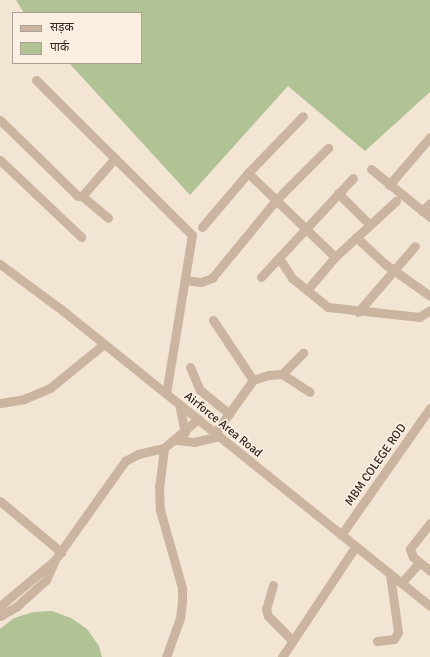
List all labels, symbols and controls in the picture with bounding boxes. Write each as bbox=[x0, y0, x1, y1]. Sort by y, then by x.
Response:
legend bbox=[12, 12, 142, 64]
text: सड़क bbox=[50, 20, 74, 35]
text: पार्क bbox=[50, 40, 69, 55]
street label: Airforce Area Road bbox=[181, 389, 265, 461]
street label: MBM COLEGE ROD bbox=[342, 421, 410, 509]

